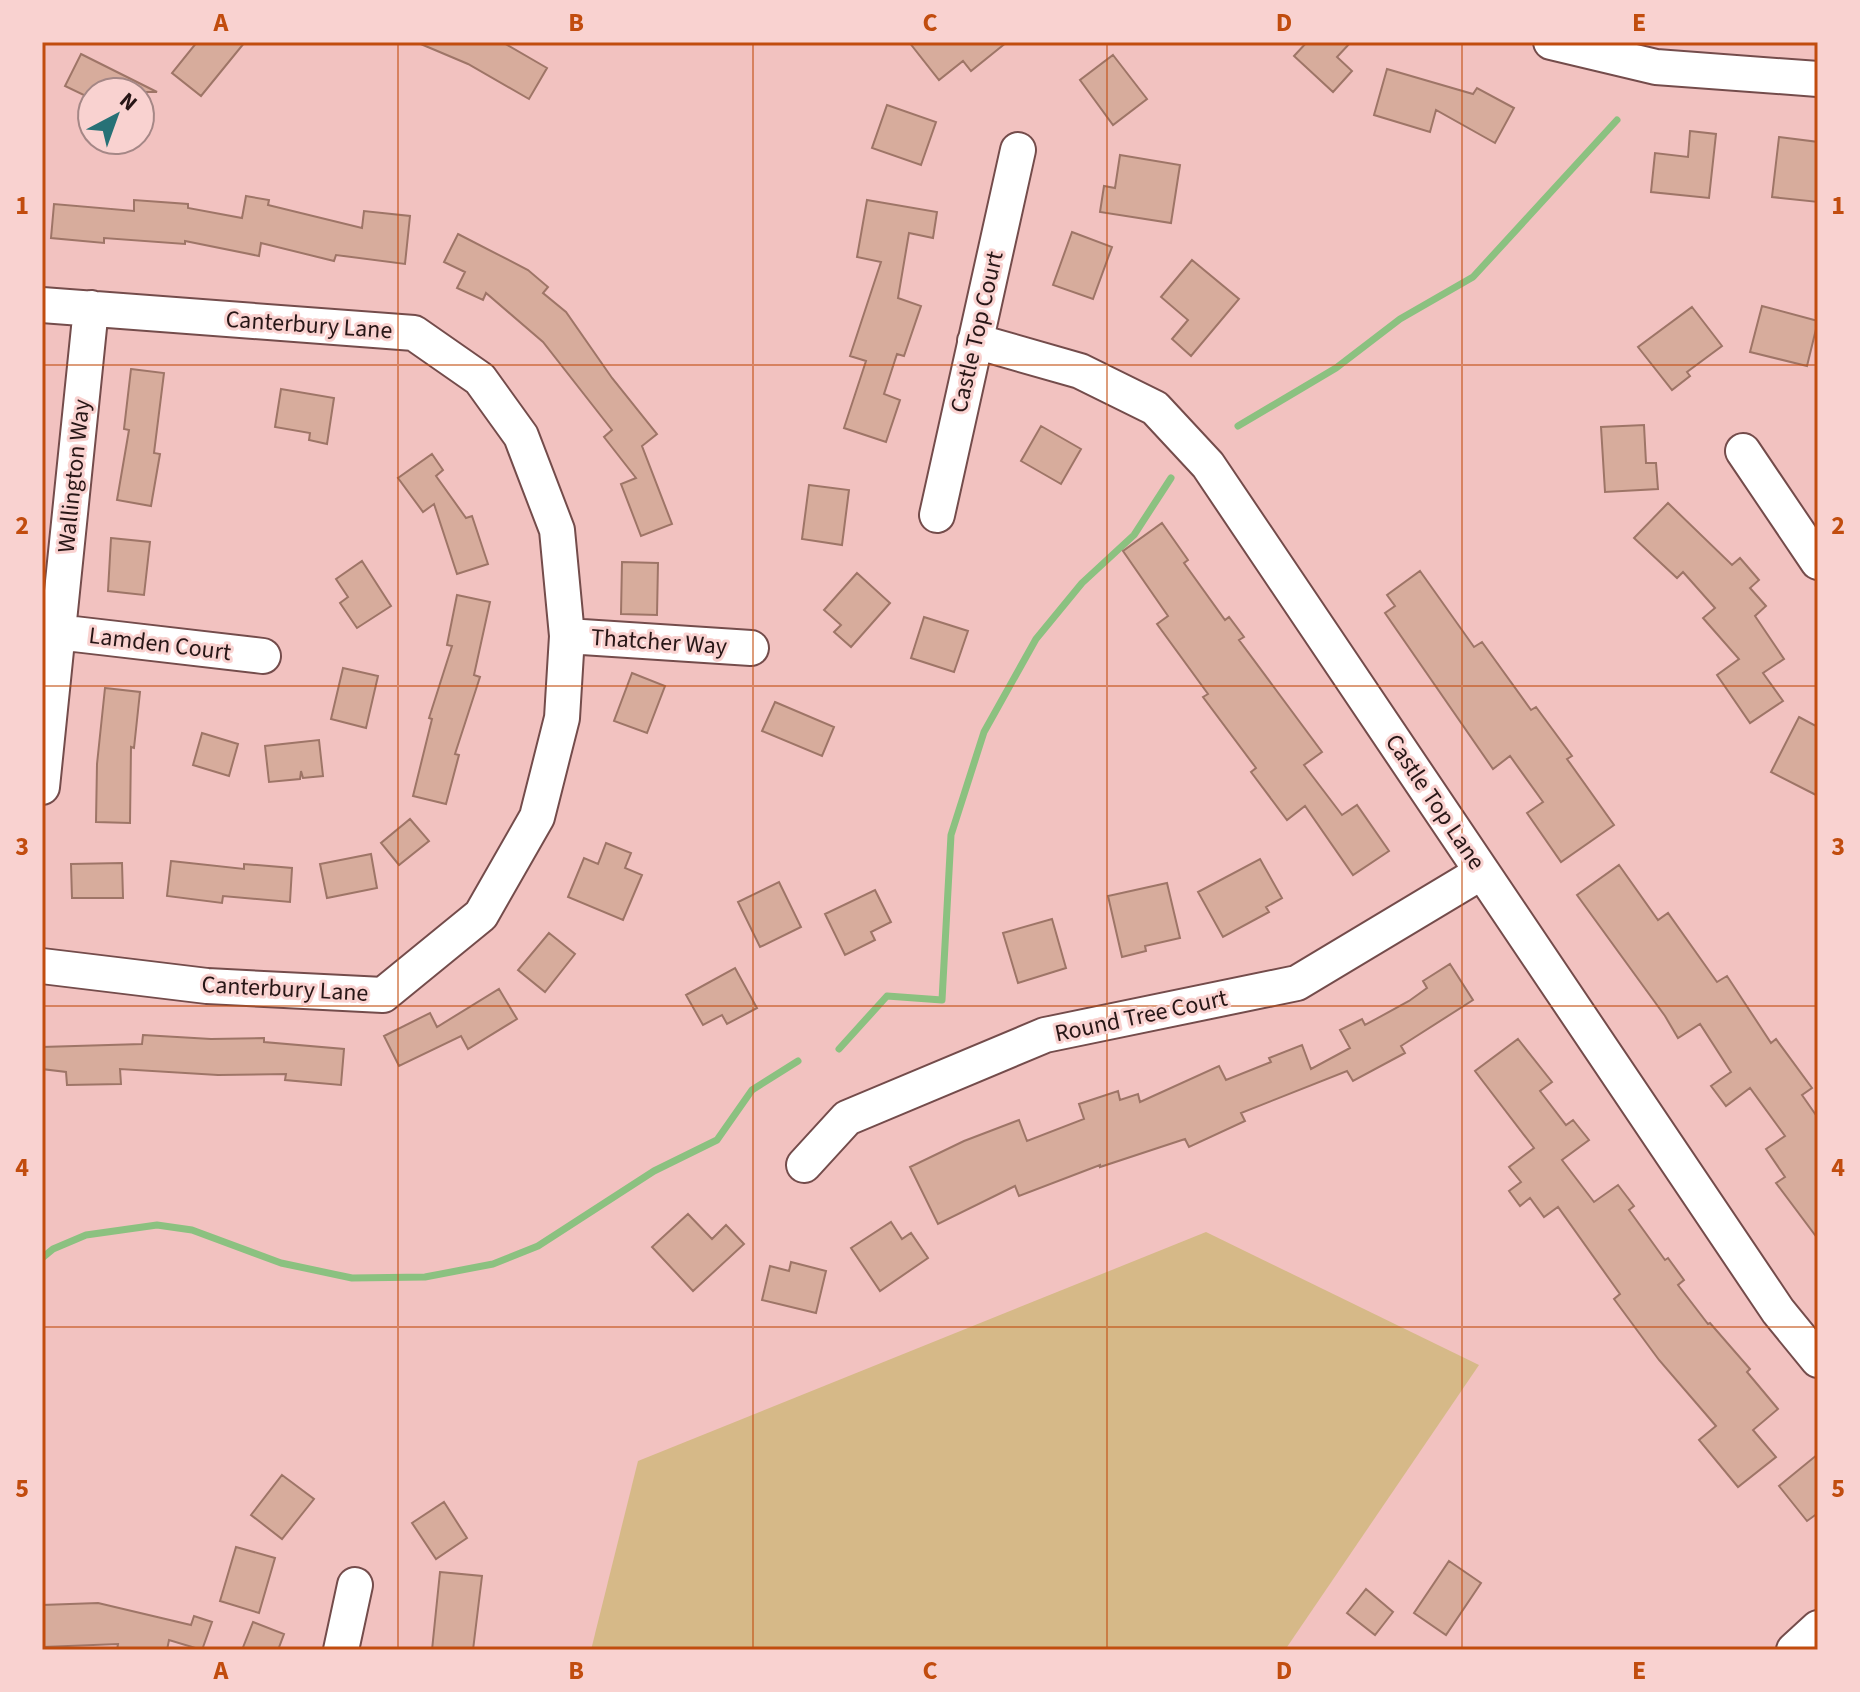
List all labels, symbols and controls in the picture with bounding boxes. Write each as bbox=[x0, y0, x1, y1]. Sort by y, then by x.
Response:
text: A bbox=[213, 4, 230, 41]
text: B bbox=[568, 4, 584, 41]
text: C bbox=[922, 4, 938, 41]
text: D bbox=[1276, 4, 1292, 41]
text: E bbox=[1632, 4, 1646, 41]
north arrow bbox=[76, 76, 156, 156]
text: N bbox=[112, 85, 144, 119]
text: 1 bbox=[15, 187, 29, 224]
text: 1 bbox=[1831, 187, 1845, 224]
street label: Castle Top Court bbox=[941, 248, 1013, 416]
street label: Canterbury Lane bbox=[224, 302, 394, 348]
street label: Wallington Way bbox=[49, 397, 99, 555]
text: 2 bbox=[15, 507, 29, 544]
text: 2 bbox=[1831, 507, 1845, 544]
street label: Lamden Court bbox=[87, 618, 233, 670]
street label: Thatcher Way bbox=[590, 620, 728, 664]
street label: Castle Top Lane bbox=[1376, 727, 1494, 877]
text: 3 bbox=[15, 828, 29, 865]
text: 3 bbox=[1831, 828, 1845, 865]
street label: Canterbury Lane bbox=[201, 967, 369, 1011]
street label: Round Tree Court bbox=[1052, 981, 1230, 1051]
text: 4 bbox=[15, 1149, 29, 1186]
text: 4 bbox=[1831, 1149, 1845, 1186]
text: 5 bbox=[15, 1470, 29, 1507]
text: 5 bbox=[1831, 1470, 1845, 1507]
text: A bbox=[213, 1652, 230, 1689]
text: B bbox=[568, 1652, 584, 1689]
text: C bbox=[922, 1652, 938, 1689]
text: D bbox=[1276, 1652, 1292, 1689]
text: E bbox=[1632, 1652, 1646, 1689]

